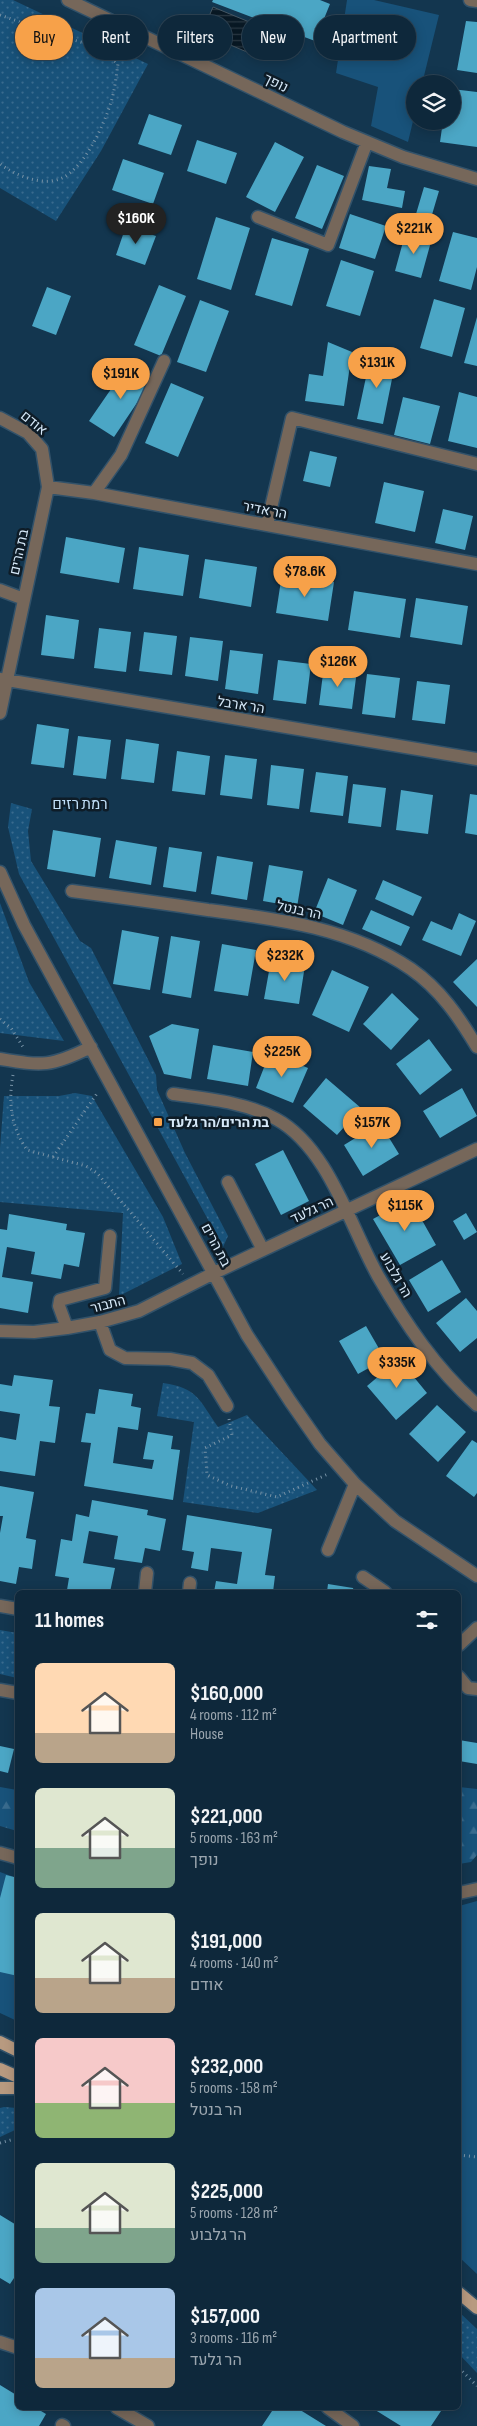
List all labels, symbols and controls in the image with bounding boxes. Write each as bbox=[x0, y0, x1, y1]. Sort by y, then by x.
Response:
chip: Buy bbox=[15, 15, 73, 60]
chip: Rent bbox=[83, 15, 148, 60]
chip: Filters bbox=[158, 15, 232, 60]
chip: New bbox=[242, 15, 304, 60]
chip: Apartment bbox=[314, 15, 416, 60]
street label: נופך bbox=[261, 70, 291, 96]
map controls bbox=[406, 75, 461, 130]
button: layers bbox=[406, 75, 461, 130]
pin: $160K bbox=[101, 202, 171, 245]
text: $160K bbox=[117, 209, 155, 228]
pin: $221K bbox=[379, 212, 449, 255]
text: $221K bbox=[396, 219, 432, 238]
pin: $131K bbox=[342, 346, 412, 389]
text: $131K bbox=[359, 353, 395, 372]
pin: $191K bbox=[86, 358, 156, 400]
text: $191K bbox=[103, 364, 139, 383]
street label: אודם bbox=[17, 407, 51, 439]
street label: הר אדיר bbox=[241, 497, 289, 523]
street label: בת הרים bbox=[6, 527, 32, 577]
pin: $78.6K bbox=[264, 556, 346, 598]
text: $78.6K bbox=[284, 562, 326, 581]
pin: $126K bbox=[303, 646, 373, 688]
text: $126K bbox=[319, 652, 357, 671]
street label: הר ארבל bbox=[216, 693, 266, 717]
district label: רמת רזים bbox=[52, 795, 108, 814]
street label: הר בנטל bbox=[275, 897, 323, 923]
pin: $232K bbox=[250, 940, 320, 982]
text: $232K bbox=[266, 946, 304, 965]
pin: $225K bbox=[247, 1036, 317, 1078]
text: $225K bbox=[263, 1042, 301, 1061]
pin: $157K bbox=[337, 1106, 407, 1149]
text: $157K bbox=[354, 1113, 390, 1132]
place label: בת הרים/הר גלעד bbox=[168, 1114, 269, 1131]
marker: בת הרים/הר גלעד bbox=[152, 1116, 164, 1128]
pin: $115K bbox=[370, 1190, 440, 1232]
street label: הר גלעד bbox=[288, 1193, 336, 1227]
text: $115K bbox=[387, 1196, 423, 1215]
street label: בת הרים bbox=[198, 1220, 235, 1270]
street label: הר גלבוע bbox=[376, 1249, 416, 1301]
street label: התבור bbox=[89, 1291, 127, 1317]
pin: $335K bbox=[362, 1346, 432, 1389]
text: $335K bbox=[378, 1353, 416, 1372]
icon: filters bbox=[413, 1606, 441, 1634]
text: 11 homes bbox=[35, 1608, 104, 1633]
text: $160,000 bbox=[190, 1681, 263, 1706]
icon: home bbox=[75, 1683, 135, 1743]
text: 4 rooms · 112 m² bbox=[190, 1706, 277, 1725]
text: House bbox=[190, 1725, 224, 1744]
text: $221,000 bbox=[190, 1804, 263, 1829]
icon: home bbox=[75, 1808, 135, 1868]
text: 5 rooms · 163 m² bbox=[190, 1829, 278, 1848]
text: נופך bbox=[190, 1851, 218, 1870]
text: $191,000 bbox=[190, 1929, 262, 1954]
icon: home bbox=[75, 1933, 135, 1993]
text: 4 rooms · 140 m² bbox=[190, 1954, 278, 1973]
text: אודם bbox=[190, 1976, 223, 1995]
text: $232,000 bbox=[190, 2054, 263, 2079]
icon: home bbox=[75, 2058, 135, 2118]
text: 5 rooms · 158 m² bbox=[190, 2079, 278, 2098]
text: הר בנטל bbox=[190, 2101, 242, 2120]
text: $225,000 bbox=[190, 2179, 263, 2204]
icon: home bbox=[75, 2183, 135, 2243]
text: 5 rooms · 128 m² bbox=[190, 2204, 278, 2223]
text: הר גלבוע bbox=[190, 2226, 247, 2245]
text: $157,000 bbox=[190, 2304, 260, 2329]
icon: home bbox=[75, 2308, 135, 2368]
text: 3 rooms · 116 m² bbox=[190, 2329, 277, 2348]
text: הר גלעד bbox=[190, 2351, 242, 2370]

